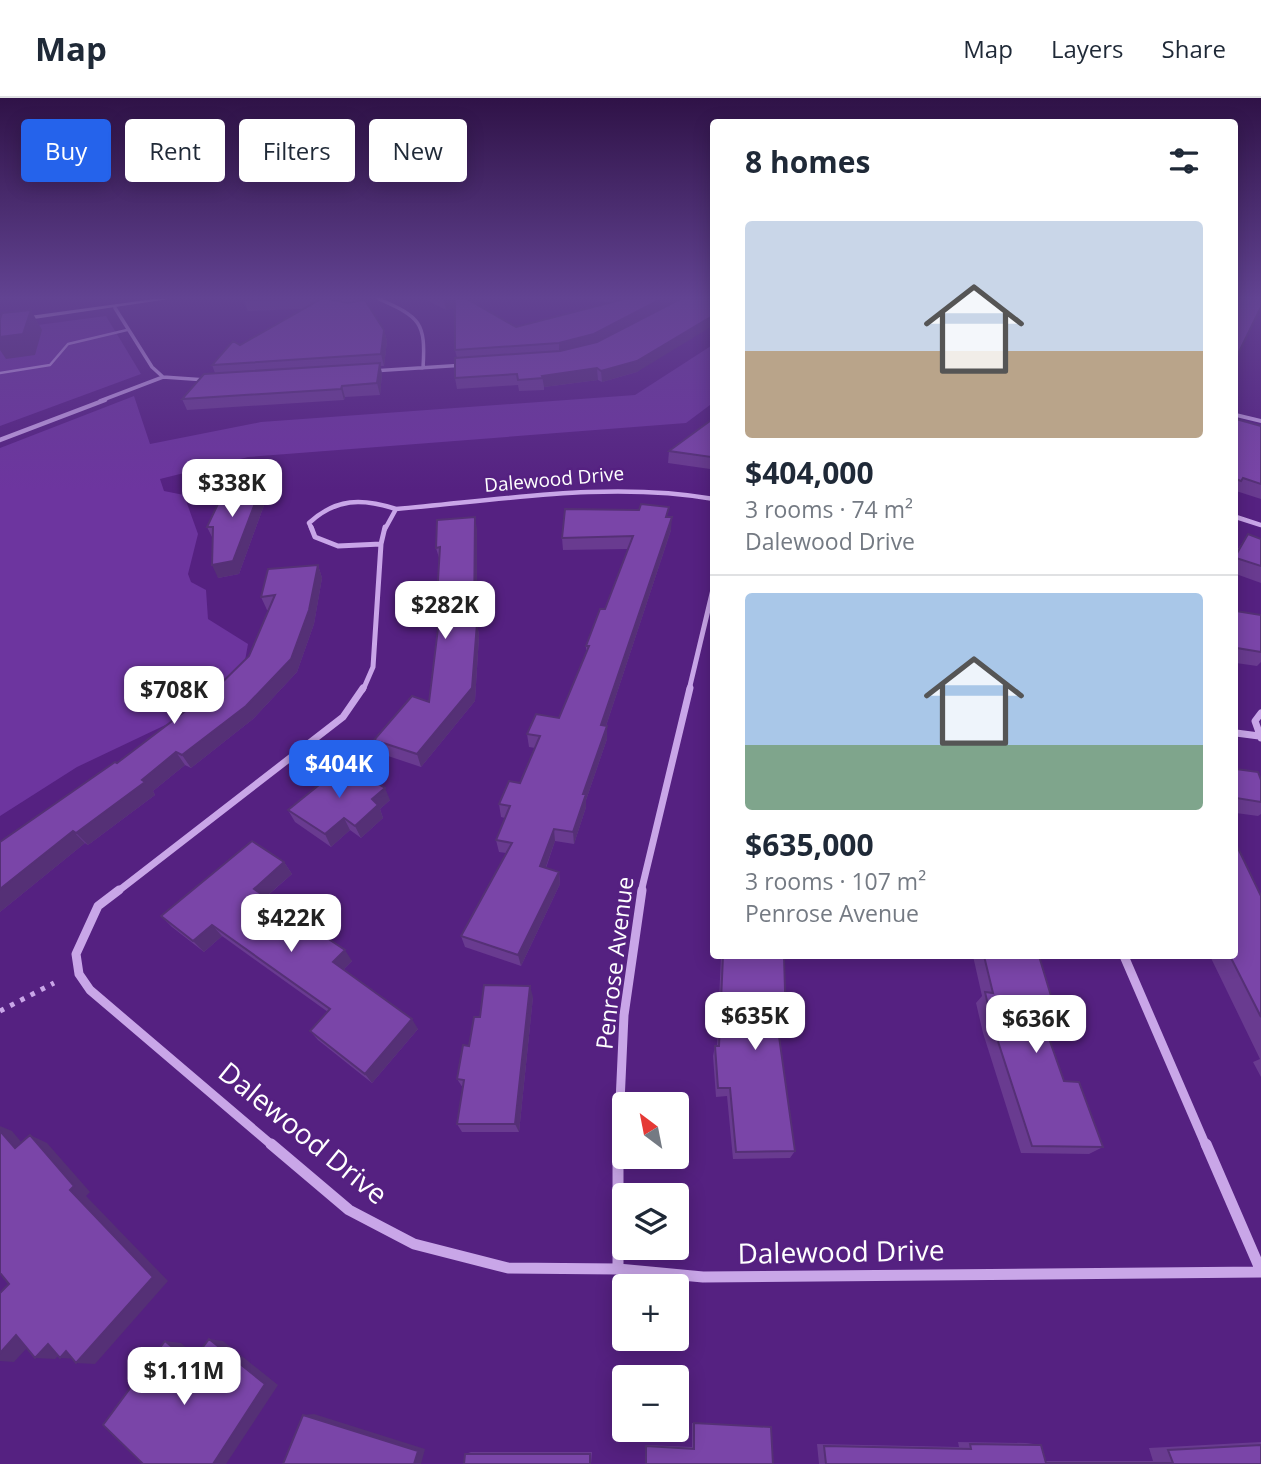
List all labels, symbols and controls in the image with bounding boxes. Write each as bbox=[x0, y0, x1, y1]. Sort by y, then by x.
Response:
text: Map bbox=[35, 26, 107, 71]
text: Map bbox=[963, 32, 1013, 65]
text: Layers bbox=[1051, 32, 1124, 65]
text: Share bbox=[1162, 32, 1226, 65]
chip: Buy bbox=[21, 119, 111, 182]
chip: Rent bbox=[125, 119, 225, 182]
chip: Filters bbox=[239, 119, 355, 182]
chip: New bbox=[369, 119, 467, 182]
text: 8 homes bbox=[745, 141, 870, 182]
icon: filters bbox=[1165, 142, 1203, 180]
icon: home bbox=[911, 266, 1037, 392]
text: $404,000 bbox=[745, 452, 874, 493]
pin: $338K bbox=[183, 460, 281, 519]
street label: Dalewood Drive bbox=[483, 460, 625, 498]
text: $338K bbox=[198, 466, 266, 498]
text: 3 rooms · 74 m² bbox=[745, 493, 913, 525]
text: Dalewood Drive bbox=[745, 525, 915, 557]
pin: $282K bbox=[396, 582, 494, 641]
text: $282K bbox=[411, 588, 479, 620]
icon: home bbox=[911, 638, 1037, 764]
pin: $708K bbox=[125, 666, 223, 726]
text: $708K bbox=[140, 673, 208, 705]
pin: $404K bbox=[290, 740, 388, 800]
text: $404K bbox=[305, 747, 373, 779]
text: $635,000 bbox=[745, 824, 874, 865]
text: 3 rooms · 107 m² bbox=[745, 865, 926, 897]
street label: Penrose Avenue bbox=[588, 875, 640, 1051]
pin: $422K bbox=[242, 894, 340, 954]
text: Penrose Avenue bbox=[745, 897, 919, 929]
text: $422K bbox=[257, 901, 325, 933]
pin: $635K bbox=[706, 992, 804, 1052]
pin: $636K bbox=[987, 996, 1085, 1055]
text: $635K bbox=[721, 999, 789, 1031]
text: $636K bbox=[1002, 1002, 1070, 1034]
street label: Dalewood Drive bbox=[211, 1052, 396, 1212]
north arrow bbox=[612, 1092, 690, 1169]
map controls bbox=[612, 1092, 689, 1442]
button: layers bbox=[612, 1183, 689, 1260]
street label: Dalewood Drive bbox=[737, 1230, 945, 1272]
button: + bbox=[612, 1274, 689, 1351]
pin: $1.11M bbox=[127, 1348, 241, 1407]
text: $1.11M bbox=[144, 1354, 224, 1386]
button: − bbox=[612, 1365, 689, 1442]

